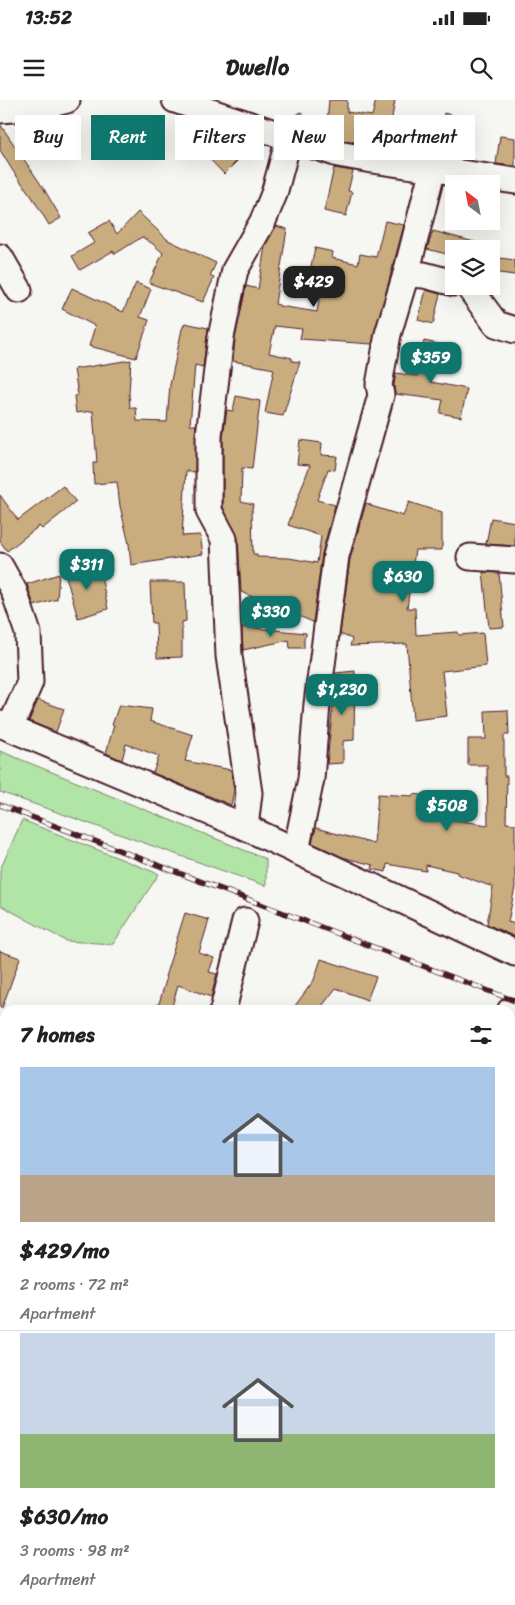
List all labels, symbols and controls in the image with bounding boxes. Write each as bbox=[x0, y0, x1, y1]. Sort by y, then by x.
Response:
text: 13:52 bbox=[25, 1, 72, 34]
text: Dwello bbox=[226, 48, 289, 87]
icon: menu bbox=[20, 54, 48, 82]
icon: search bbox=[467, 54, 495, 82]
chip: Buy bbox=[15, 115, 81, 160]
chip: Rent bbox=[91, 115, 165, 160]
chip: Filters bbox=[175, 115, 264, 160]
chip: New bbox=[274, 115, 344, 160]
chip: Apartment bbox=[354, 115, 475, 160]
north arrow bbox=[445, 175, 500, 230]
map controls bbox=[445, 175, 500, 295]
button: layers bbox=[445, 240, 500, 295]
pin: $429 bbox=[284, 266, 344, 308]
text: $429 bbox=[294, 267, 334, 296]
pin: $359 bbox=[401, 342, 461, 384]
text: $359 bbox=[411, 343, 451, 372]
pin: $311 bbox=[57, 548, 117, 591]
text: $311 bbox=[70, 550, 104, 579]
pin: $630 bbox=[373, 560, 433, 603]
text: $630 bbox=[384, 562, 422, 591]
pin: $330 bbox=[241, 596, 301, 638]
text: $330 bbox=[252, 597, 290, 626]
pin: $1,230 bbox=[301, 674, 383, 716]
text: $1,230 bbox=[317, 675, 367, 704]
pin: $508 bbox=[417, 790, 477, 832]
text: $508 bbox=[427, 791, 467, 820]
text: 7 homes bbox=[20, 1016, 95, 1054]
icon: filters bbox=[467, 1021, 495, 1049]
icon: home bbox=[213, 1100, 303, 1190]
text: $429/mo bbox=[20, 1232, 109, 1270]
text: 2 rooms · 72 m² bbox=[20, 1270, 129, 1299]
text: Apartment bbox=[20, 1299, 96, 1328]
icon: home bbox=[213, 1365, 303, 1455]
text: $630/mo bbox=[20, 1498, 108, 1536]
text: 3 rooms · 98 m² bbox=[20, 1536, 129, 1565]
text: Apartment bbox=[20, 1565, 96, 1594]

